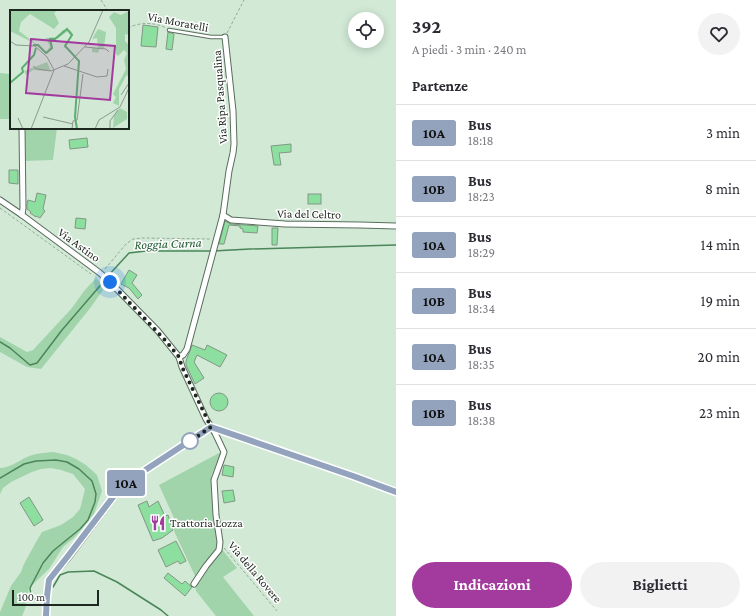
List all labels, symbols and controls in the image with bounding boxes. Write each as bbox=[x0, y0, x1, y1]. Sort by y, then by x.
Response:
street label: Via Moratelli bbox=[146, 9, 210, 35]
inset map bbox=[10, 10, 129, 129]
map controls bbox=[348, 12, 384, 48]
button: locate bbox=[348, 12, 384, 48]
button: heart bbox=[698, 13, 740, 55]
text: 392 bbox=[412, 16, 441, 37]
text: A piedi · 3 min · 240 m bbox=[412, 42, 527, 57]
street label: Via Ripa Pasqualina bbox=[210, 49, 230, 144]
text: Partenze bbox=[412, 78, 468, 94]
text: Bus bbox=[468, 117, 491, 133]
text: 10A bbox=[423, 125, 445, 141]
text: 3 min bbox=[706, 125, 740, 141]
text: 18:18 bbox=[468, 133, 494, 148]
text: Bus bbox=[468, 173, 491, 189]
text: 10B bbox=[423, 181, 445, 197]
text: 8 min bbox=[705, 181, 740, 197]
text: 18:23 bbox=[468, 189, 495, 204]
street label: Via del Celtro bbox=[277, 206, 341, 222]
street label: Via Astino bbox=[55, 225, 103, 265]
text: Bus bbox=[468, 229, 491, 245]
water label: Roggia Curna bbox=[134, 235, 202, 252]
text: 10A bbox=[423, 237, 445, 253]
text: 14 min bbox=[701, 237, 740, 253]
text: 18:29 bbox=[468, 245, 495, 260]
your location bbox=[100, 272, 120, 292]
text: Bus bbox=[468, 285, 491, 301]
text: 10B bbox=[423, 293, 445, 309]
text: 19 min bbox=[701, 293, 740, 309]
text: 18:34 bbox=[468, 301, 495, 316]
text: Bus bbox=[468, 341, 491, 357]
text: 10A bbox=[423, 349, 445, 365]
text: 20 min bbox=[698, 349, 740, 365]
text: 18:35 bbox=[468, 357, 495, 372]
text: Bus bbox=[468, 397, 491, 413]
text: 10B bbox=[423, 405, 445, 421]
text: 23 min bbox=[699, 405, 740, 421]
text: 18:38 bbox=[468, 413, 495, 428]
unlabelled marker bbox=[181, 432, 199, 450]
line badge: 10A bbox=[103, 470, 149, 496]
text: 10A bbox=[115, 475, 137, 491]
restaurant icon: Trattoria Lozza bbox=[149, 514, 167, 532]
place label: Trattoria Lozza bbox=[170, 516, 243, 530]
street label: Via della Rovere bbox=[225, 538, 285, 606]
button: Indicazioni bbox=[412, 562, 572, 608]
button: Biglietti bbox=[580, 562, 740, 608]
scale bar bbox=[12, 588, 99, 607]
text: 100 m bbox=[18, 591, 45, 603]

